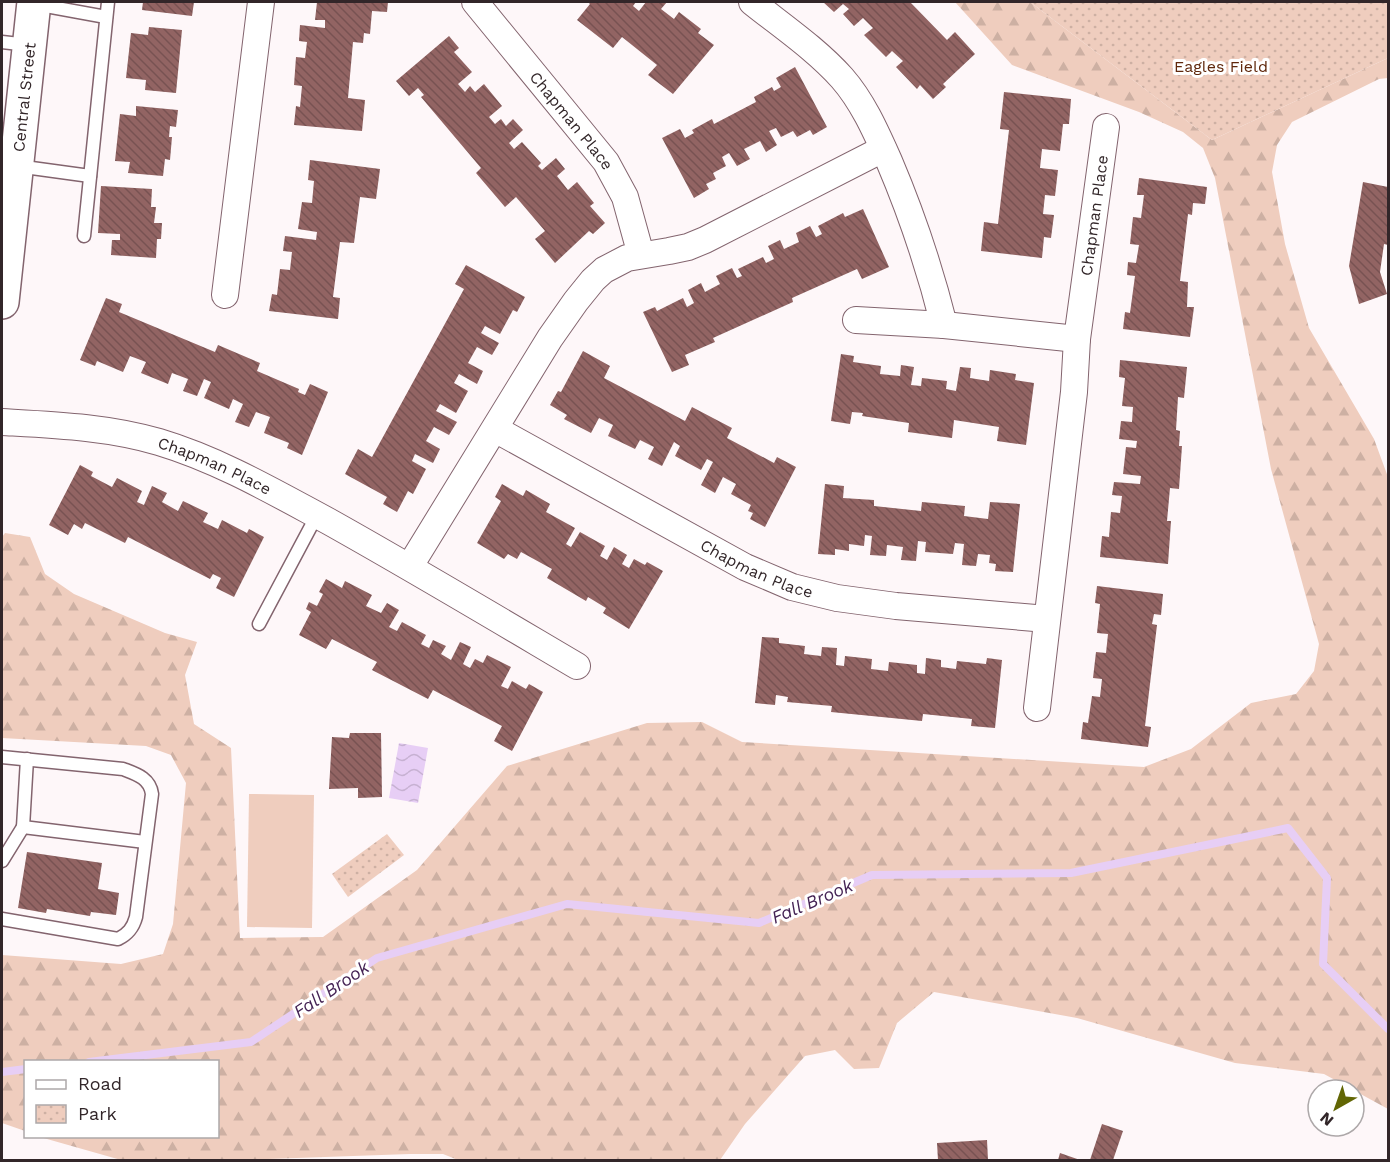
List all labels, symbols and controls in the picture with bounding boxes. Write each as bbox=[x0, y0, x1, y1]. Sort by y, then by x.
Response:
street label: Central Street bbox=[9, 41, 39, 153]
park label: Eagles Field bbox=[1174, 57, 1268, 76]
street label: Chapman Place bbox=[526, 67, 618, 173]
street label: Chapman Place bbox=[1076, 154, 1112, 277]
street label: Chapman Place bbox=[156, 433, 275, 498]
street label: Chapman Place bbox=[697, 535, 815, 601]
water label: Fall Brook bbox=[768, 874, 857, 928]
water label: Fall Brook bbox=[289, 955, 374, 1022]
legend bbox=[24, 1060, 219, 1138]
text: Road bbox=[78, 1073, 122, 1094]
north arrow bbox=[1306, 1078, 1366, 1138]
text: Park bbox=[78, 1103, 117, 1124]
text: N bbox=[1316, 1108, 1337, 1130]

